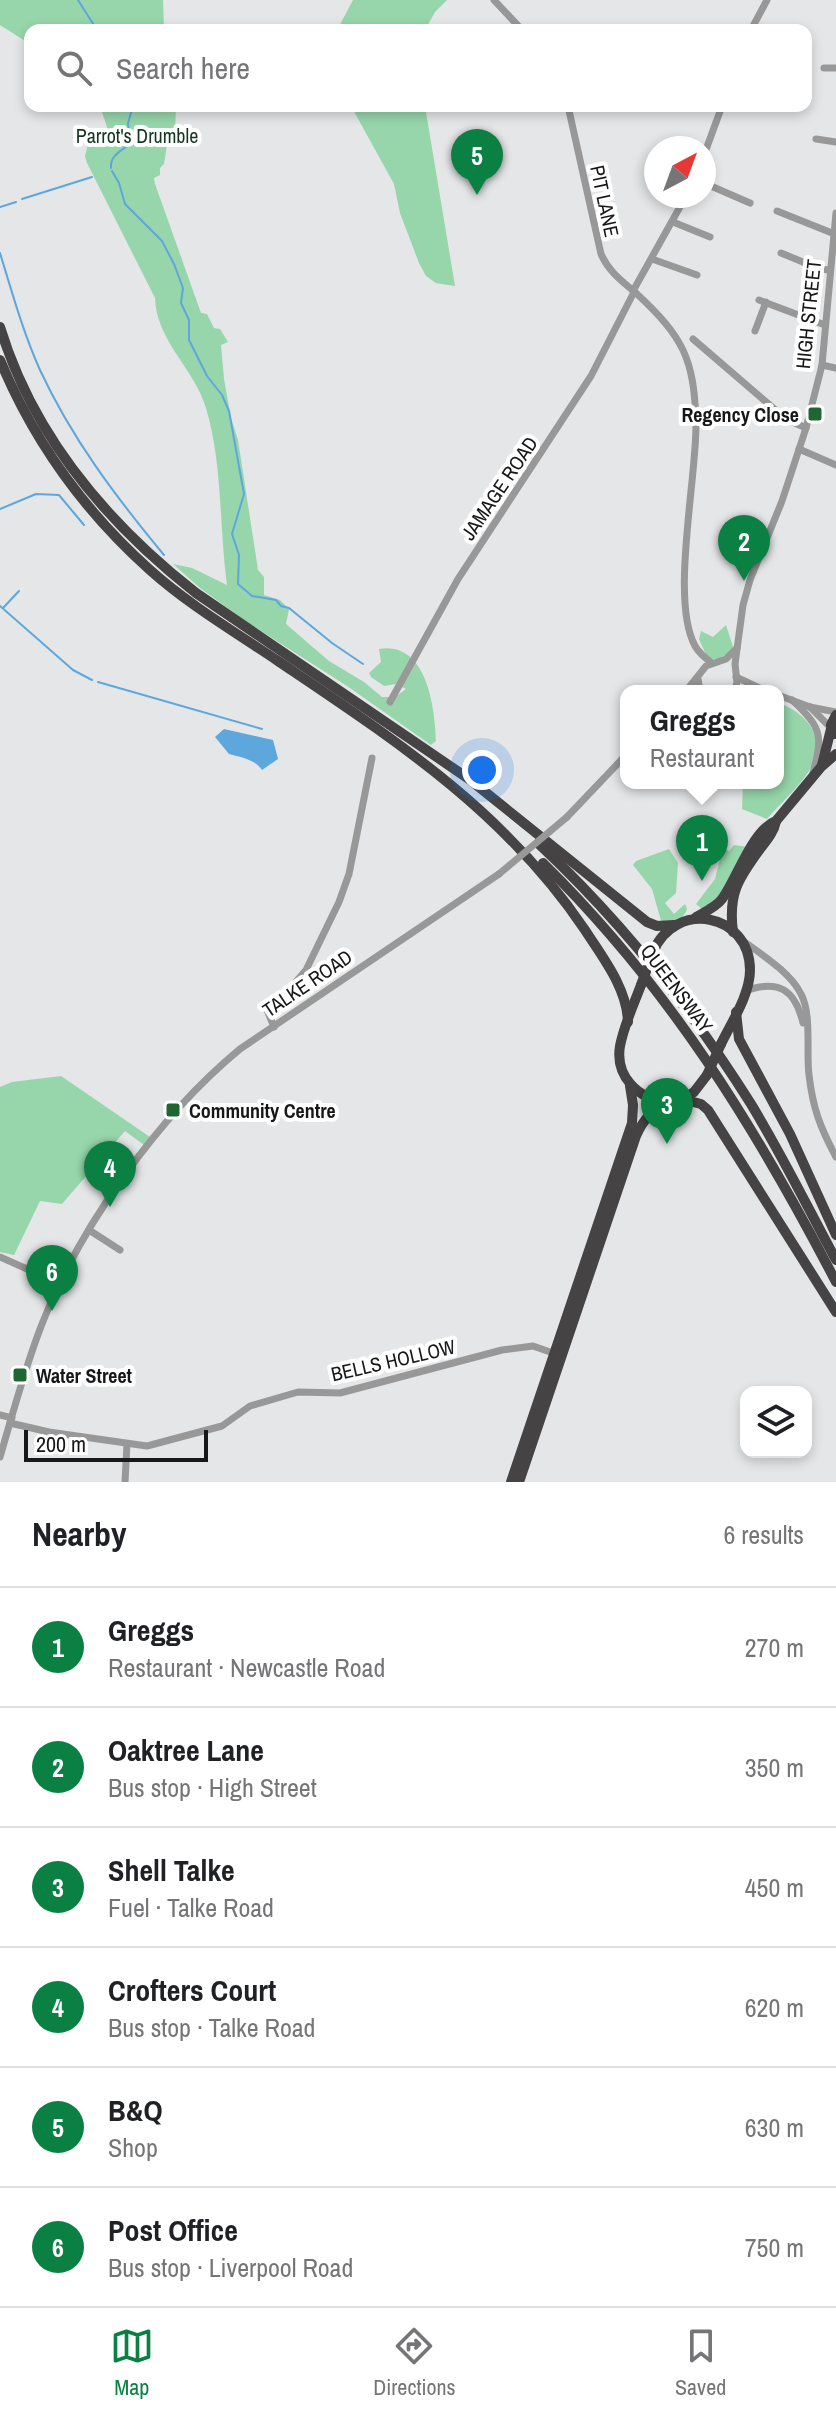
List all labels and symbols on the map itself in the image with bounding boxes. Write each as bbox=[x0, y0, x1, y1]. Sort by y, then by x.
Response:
park label: Parrot's Drumble bbox=[76, 122, 198, 149]
pin: 5 bbox=[451, 129, 503, 195]
north arrow bbox=[644, 136, 716, 208]
street label: PIT LANE bbox=[584, 163, 626, 239]
street label: HIGH STREET bbox=[789, 258, 827, 370]
place label: Regency Close bbox=[681, 401, 799, 428]
marker: Regency Close bbox=[806, 405, 824, 423]
street label: JAMAGE ROAD bbox=[454, 431, 544, 545]
pin: 2 bbox=[718, 515, 770, 581]
your location bbox=[462, 750, 502, 790]
pin: 1 bbox=[676, 815, 728, 881]
street label: QUEENSWAY bbox=[635, 938, 719, 1038]
street label: TALKE ROAD bbox=[257, 943, 357, 1023]
pin: 3 bbox=[641, 1078, 693, 1144]
place label: Community Centre bbox=[189, 1097, 336, 1124]
marker: Community Centre bbox=[164, 1101, 182, 1119]
pin: 4 bbox=[84, 1141, 136, 1207]
pin: 6 bbox=[26, 1245, 78, 1311]
street label: BELLS HOLLOW bbox=[328, 1332, 458, 1387]
place label: Water Street bbox=[36, 1362, 133, 1389]
marker: Water Street bbox=[11, 1366, 29, 1384]
scale bar bbox=[24, 1426, 208, 1462]

